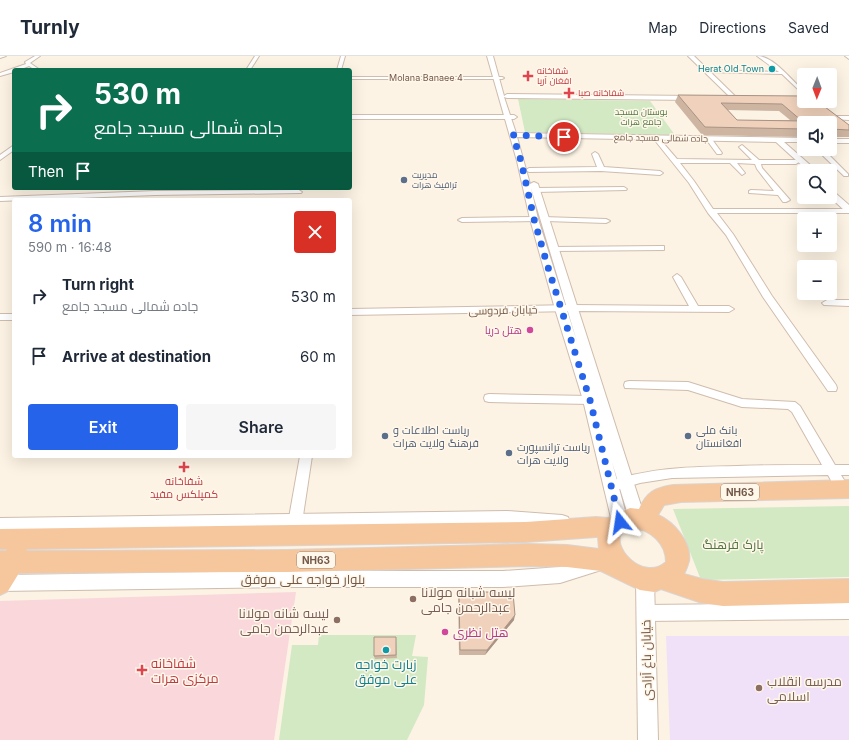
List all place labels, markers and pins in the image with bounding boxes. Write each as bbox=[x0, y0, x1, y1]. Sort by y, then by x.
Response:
place label: Herat Old Town bbox=[698, 63, 764, 74]
marker: Herat Old Town bbox=[767, 64, 777, 74]
place label: شفاخانه افغان آریا bbox=[537, 65, 572, 86]
marker: شفاخانه افغان آریا bbox=[522, 70, 534, 82]
marker: شفاخانه صبا bbox=[563, 87, 575, 99]
place label: شفاخانه صبا bbox=[578, 87, 624, 98]
pin bbox=[547, 120, 581, 154]
place label: مدیریت ترافیک هرات bbox=[412, 169, 458, 190]
marker: مدیریت ترافیک هرات bbox=[399, 175, 409, 185]
place label: هتل دریا bbox=[485, 323, 522, 337]
marker: هتل دریا bbox=[525, 325, 535, 335]
place label: ریاست اطلاعات و فرهنگ ولایت هرات bbox=[393, 423, 479, 450]
place label: بانک ملی افغانستان bbox=[696, 423, 742, 450]
marker: ریاست اطلاعات و فرهنگ ولایت هرات bbox=[380, 431, 390, 441]
marker: بانک ملی افغانستان bbox=[683, 431, 693, 441]
place label: ریاست ترانسپورت ولایت هرات bbox=[517, 440, 590, 467]
marker: ریاست ترانسپورت ولایت هرات bbox=[504, 448, 514, 458]
marker: شفاخانه کمپلکس مفید bbox=[178, 461, 190, 473]
place label: شفاخانه کمپلکس مفید bbox=[150, 474, 218, 501]
place label: لیسه شبانه مولانا عبدالرحمن جامی bbox=[421, 584, 515, 615]
marker: لیسه شبانه مولانا عبدالرحمن جامی bbox=[408, 594, 418, 604]
place label: لیسه شانه مولانا عبدالرحمن جامی bbox=[238, 605, 329, 636]
marker: لیسه شانه مولانا عبدالرحمن جامی bbox=[332, 615, 342, 625]
place label: هتل نظری bbox=[453, 624, 509, 640]
marker: هتل نظری bbox=[440, 627, 450, 637]
marker: زبارت خواجه علی موفق bbox=[381, 645, 391, 655]
place label: شفاخانه مرکزی هرات bbox=[151, 655, 219, 686]
place label: زبارت خواجه علی موفق bbox=[355, 656, 417, 687]
marker: شفاخانه مرکزی هرات bbox=[136, 664, 148, 676]
place label: مدرسه انقلاب اسلامی bbox=[767, 673, 842, 704]
marker: مدرسه انقلاب اسلامی bbox=[754, 683, 764, 693]

